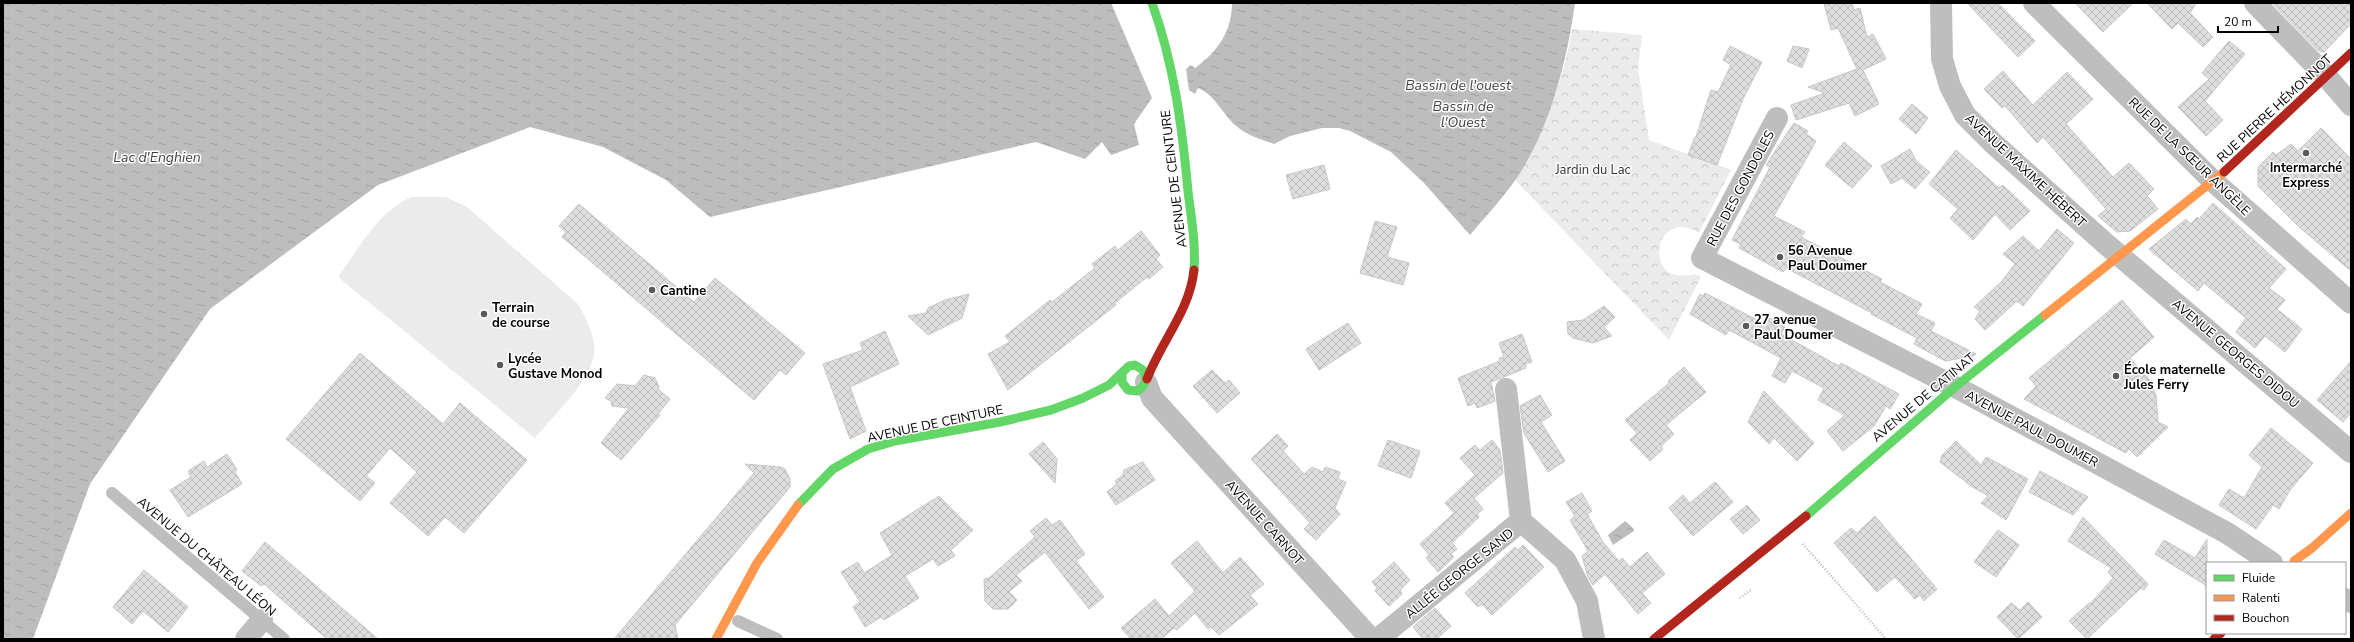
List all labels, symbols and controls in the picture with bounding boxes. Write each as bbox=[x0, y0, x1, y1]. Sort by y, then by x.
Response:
scale bar bbox=[2218, 8, 2278, 34]
text: 20 m bbox=[2224, 14, 2252, 30]
street label: RUE PIERRE HÉMONNOT bbox=[2212, 50, 2336, 167]
water label: Bassin de l'ouest bbox=[1405, 76, 1512, 95]
street label: RUE DE LA SŒUR ANGÈLE bbox=[2124, 93, 2255, 220]
water label: Bassin de l'Ouest bbox=[1433, 97, 1494, 132]
street label: AVENUE DE CEINTURE bbox=[1157, 109, 1191, 249]
street label: AVENUE MAXIME HÉBERT bbox=[1961, 109, 2091, 232]
street label: RUE DES GONDOLES bbox=[1703, 127, 1779, 249]
water label: Lac d'Enghien bbox=[113, 148, 201, 167]
marker: Intermarché Express bbox=[2301, 148, 2311, 158]
place label: Intermarché Express bbox=[2270, 159, 2342, 192]
park label: Jardin du Lac bbox=[1554, 161, 1631, 179]
place label: 56 Avenue Paul Doumer bbox=[1788, 242, 1868, 275]
marker: 56 Avenue Paul Doumer bbox=[1775, 252, 1785, 262]
place label: Cantine bbox=[660, 282, 706, 300]
marker: Cantine bbox=[647, 285, 657, 295]
street label: AVENUE GEORGES DIDOU bbox=[2168, 295, 2303, 412]
place label: Terrain de course bbox=[492, 299, 550, 332]
marker: Terrain de course bbox=[479, 309, 489, 319]
place label: 27 avenue Paul Doumer bbox=[1754, 311, 1834, 344]
marker: 27 avenue Paul Doumer bbox=[1741, 321, 1751, 331]
street label: AVENUE DE CATINAT bbox=[1868, 349, 1979, 446]
place label: Lycée Gustave Monod bbox=[508, 350, 602, 383]
marker: Lycée Gustave Monod bbox=[495, 360, 505, 370]
place label: École maternelle Jules Ferry bbox=[2123, 361, 2225, 394]
marker: École maternelle Jules Ferry bbox=[2111, 371, 2121, 381]
street label: AVENUE PAUL DOUMER bbox=[1962, 386, 2102, 472]
street label: AVENUE DE CEINTURE bbox=[865, 401, 1005, 447]
street label: AVENUE CARNOT bbox=[1221, 476, 1307, 569]
street label: AVENUE DU CHÂTEAU LÉON bbox=[133, 492, 280, 620]
street label: ALLÉE GEORGE SAND bbox=[1401, 524, 1518, 623]
legend bbox=[2206, 562, 2346, 634]
text: Fluide bbox=[2242, 570, 2275, 586]
text: Ralenti bbox=[2242, 590, 2280, 606]
text: Bouchon bbox=[2242, 610, 2289, 626]

